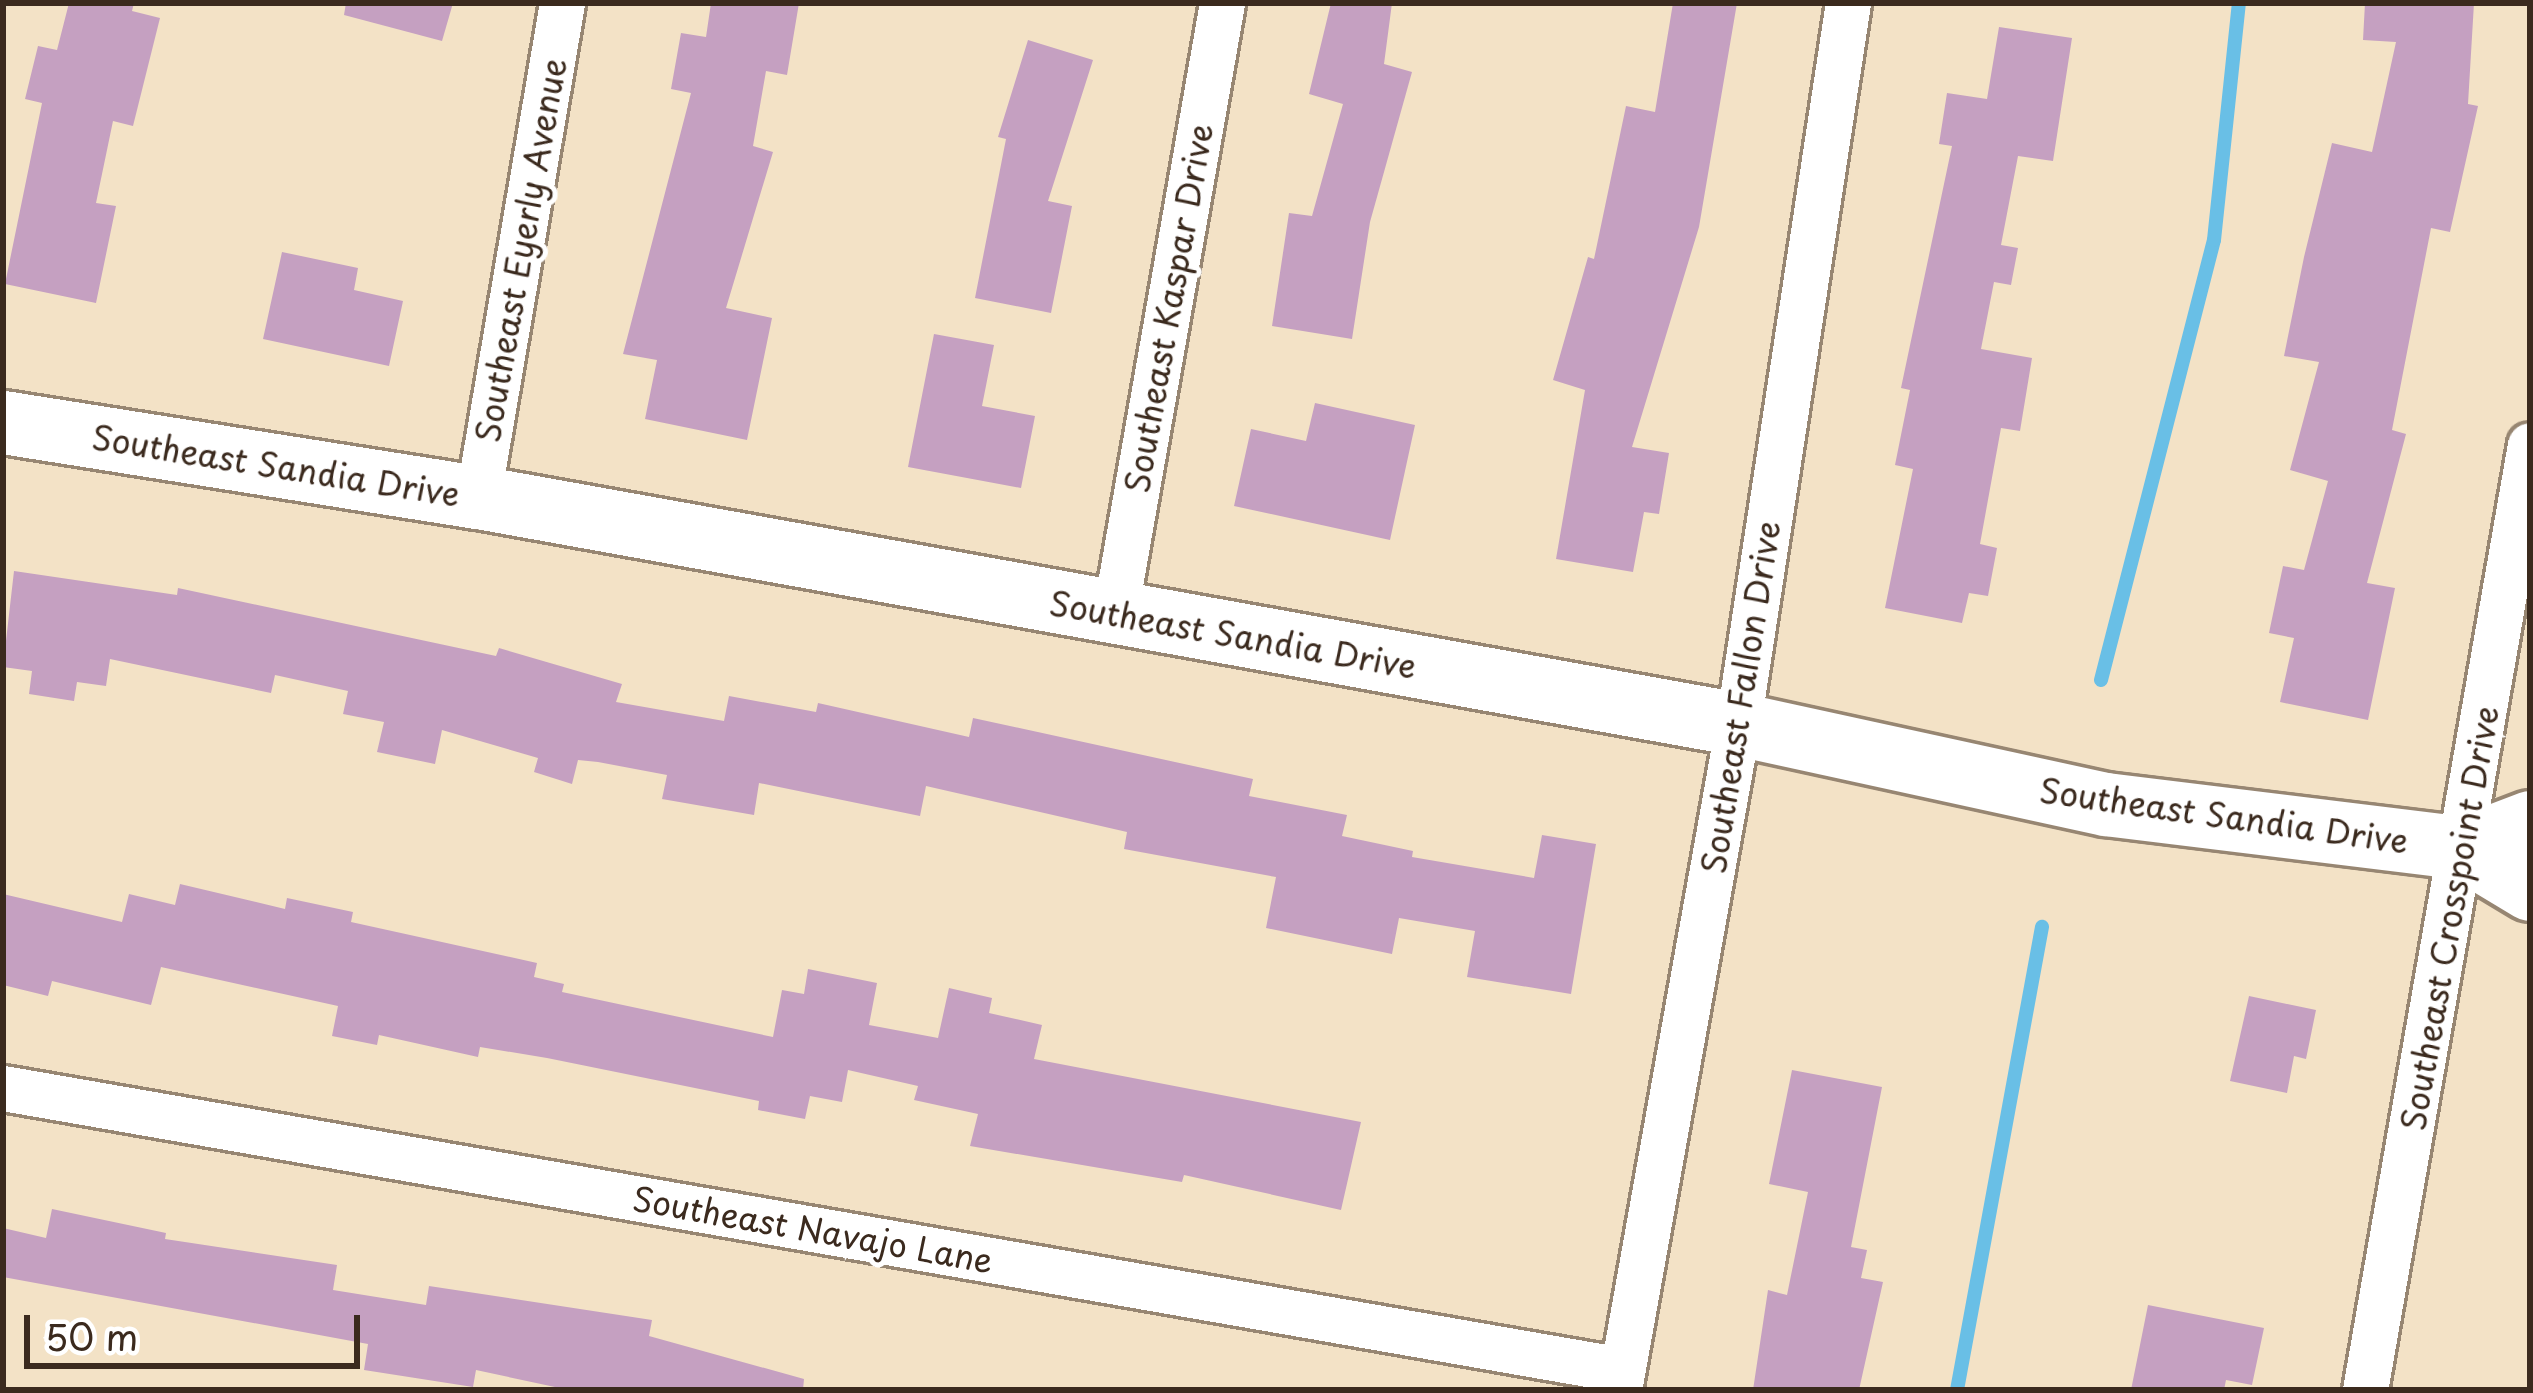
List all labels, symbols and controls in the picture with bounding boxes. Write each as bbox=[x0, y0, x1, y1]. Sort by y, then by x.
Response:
street label: Southeast Eyerly Avenue bbox=[467, 54, 573, 446]
street label: Southeast Kaspar Drive bbox=[1116, 121, 1220, 495]
street label: Southeast Sandia Drive bbox=[88, 416, 464, 514]
street label: Southeast Fallon Drive bbox=[1693, 518, 1787, 876]
street label: Southeast Sandia Drive bbox=[1046, 582, 1420, 686]
street label: Southeast Crosspoint Drive bbox=[2392, 703, 2506, 1133]
street label: Southeast Sandia Drive bbox=[2036, 769, 2412, 861]
street label: Southeast Navajo Lane bbox=[630, 1178, 996, 1280]
scale bar bbox=[30, 1291, 366, 1365]
text: 50 m bbox=[45, 1309, 138, 1363]

